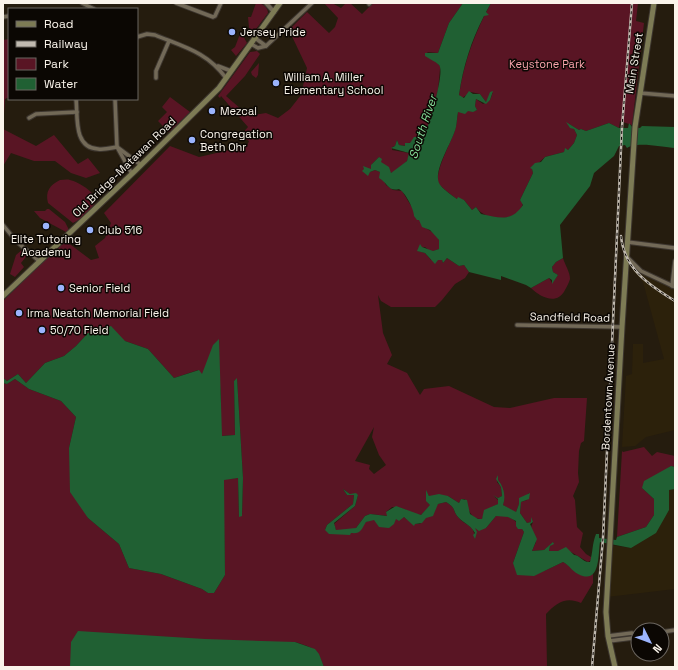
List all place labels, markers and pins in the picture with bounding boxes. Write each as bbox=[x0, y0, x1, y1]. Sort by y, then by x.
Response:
place label: Jersey Pride bbox=[240, 25, 306, 39]
marker: Jersey Pride bbox=[227, 27, 237, 37]
place label: William A. Miller Elementary School bbox=[284, 70, 383, 97]
marker: William A. Miller Elementary School bbox=[271, 78, 281, 88]
place label: Mezcal bbox=[220, 104, 257, 118]
marker: Mezcal bbox=[207, 106, 217, 116]
place label: Congregation Beth Ohr bbox=[200, 127, 272, 154]
marker: Congregation Beth Ohr bbox=[187, 135, 197, 145]
marker: Elite Tutoring Academy bbox=[41, 221, 51, 231]
place label: Club 516 bbox=[98, 223, 142, 237]
marker: Club 516 bbox=[85, 225, 95, 235]
place label: Elite Tutoring Academy bbox=[11, 232, 81, 259]
place label: Senior Field bbox=[69, 281, 130, 295]
marker: Senior Field bbox=[56, 283, 66, 293]
place label: Irma Neatch Memorial Field bbox=[27, 306, 169, 320]
marker: Irma Neatch Memorial Field bbox=[14, 308, 24, 318]
place label: 50/70 Field bbox=[50, 323, 109, 337]
marker: 50/70 Field bbox=[37, 325, 47, 335]

